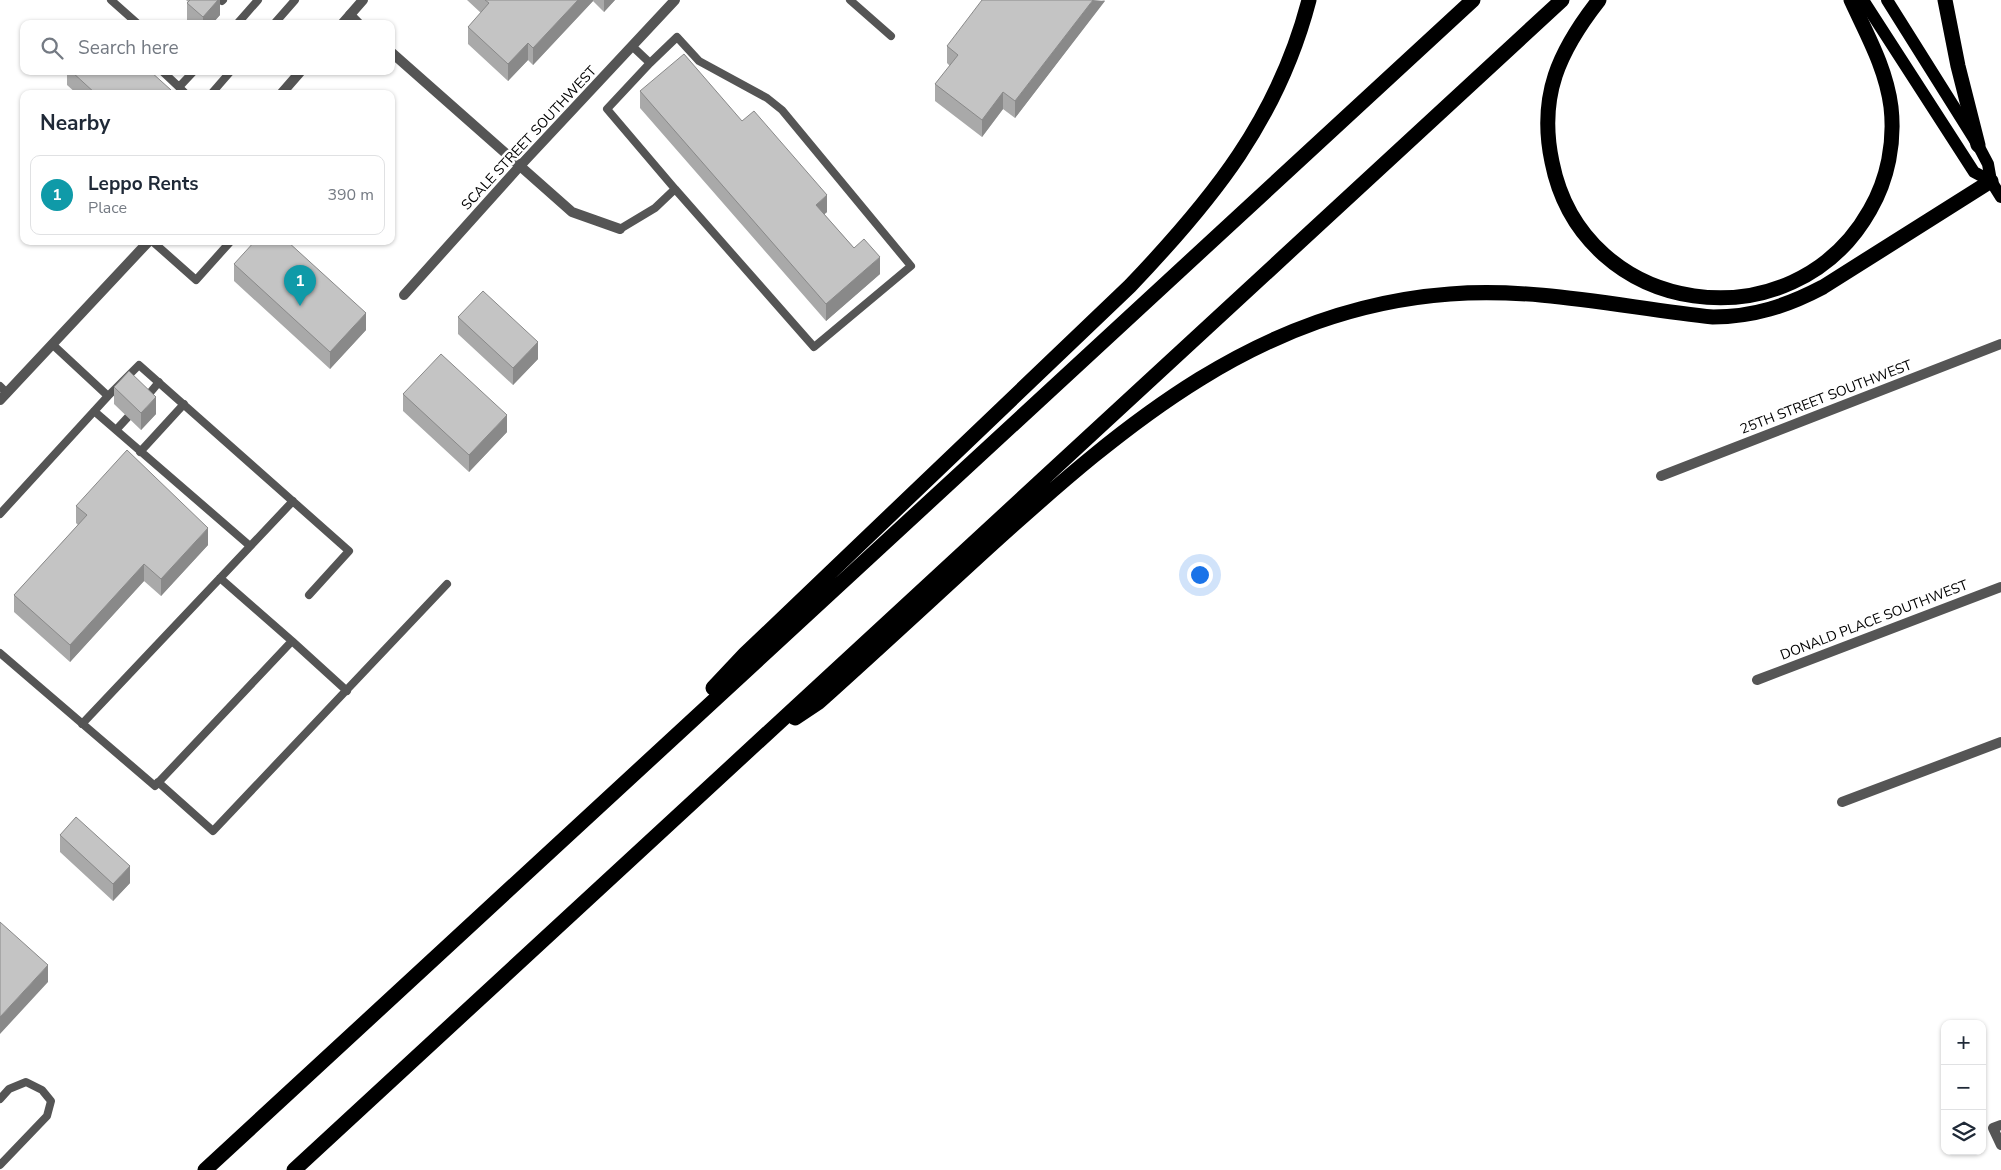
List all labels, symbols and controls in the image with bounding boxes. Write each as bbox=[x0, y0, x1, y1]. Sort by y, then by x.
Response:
search box bbox=[20, 20, 395, 75]
icon: search bbox=[38, 34, 66, 62]
text: Search here bbox=[78, 35, 179, 61]
street label: SCALE STREET SOUTHWEST bbox=[457, 61, 601, 214]
text: Nearby bbox=[40, 109, 110, 137]
text: Leppo Rents bbox=[88, 171, 199, 197]
text: 1 bbox=[52, 184, 62, 206]
text: 390 m bbox=[327, 184, 374, 206]
text: Place bbox=[88, 197, 127, 219]
pin: 1 bbox=[284, 265, 316, 306]
street label: 25TH STREET SOUTHWEST bbox=[1737, 355, 1915, 439]
your location bbox=[1187, 562, 1213, 588]
street label: DONALD PLACE SOUTHWEST bbox=[1777, 575, 1971, 665]
map controls bbox=[1941, 1020, 1986, 1155]
button: + bbox=[1941, 1020, 1986, 1065]
button: − bbox=[1941, 1065, 1986, 1110]
button: layers bbox=[1941, 1110, 1986, 1155]

